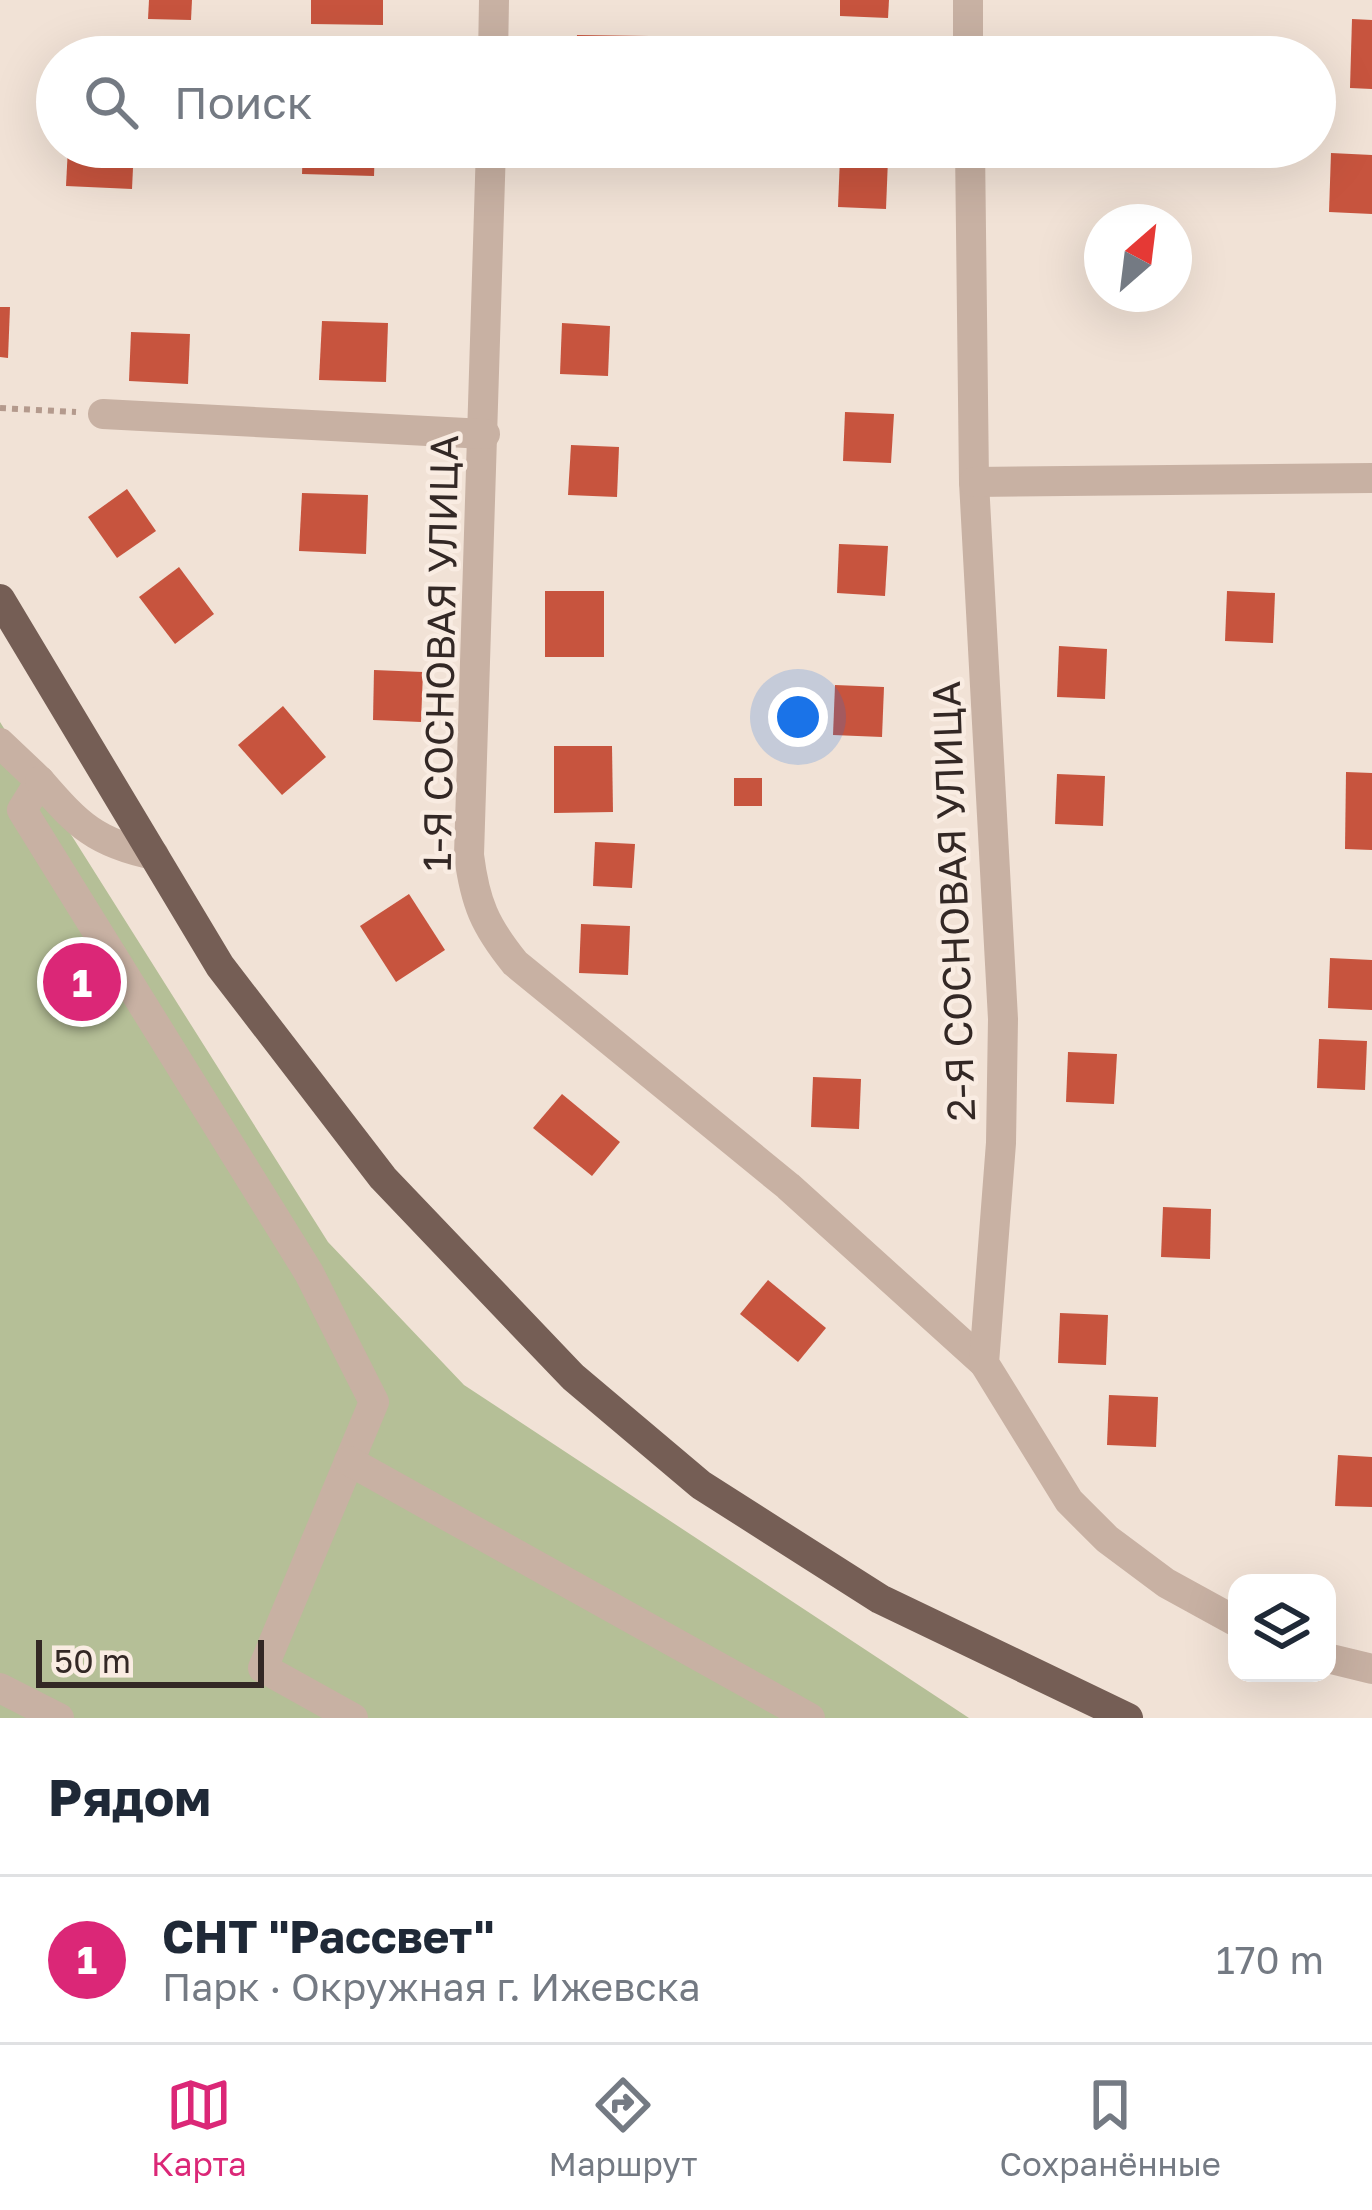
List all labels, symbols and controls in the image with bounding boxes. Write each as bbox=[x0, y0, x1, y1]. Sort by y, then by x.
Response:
search box bbox=[36, 36, 1336, 168]
icon: search bbox=[78, 69, 144, 135]
text: Поиск bbox=[174, 75, 313, 129]
north arrow bbox=[1084, 204, 1192, 312]
street label: 1-Я СОСНОВАЯ УЛИЦА bbox=[413, 434, 467, 872]
street label: 2-Я СОСНОВАЯ УЛИЦА bbox=[922, 680, 984, 1122]
your location bbox=[768, 687, 828, 747]
pin: 1 bbox=[43, 937, 121, 1027]
map controls bbox=[1228, 1574, 1336, 1682]
button: layers bbox=[1228, 1574, 1336, 1682]
scale bar bbox=[36, 1634, 264, 1687]
text: 50 m bbox=[54, 1641, 131, 1680]
text: Рядом bbox=[48, 1766, 211, 1827]
text: СНТ "Рассвет" bbox=[162, 1909, 495, 1963]
text: 1 bbox=[77, 1936, 97, 1983]
text: 170 m bbox=[1216, 1936, 1324, 1983]
text: Парк · Окружная г. Ижевска bbox=[162, 1963, 701, 2010]
tab: Карта bbox=[151, 2072, 247, 2183]
tab: Маршрут bbox=[549, 2072, 698, 2183]
tab: Сохранённые bbox=[1000, 2072, 1221, 2183]

